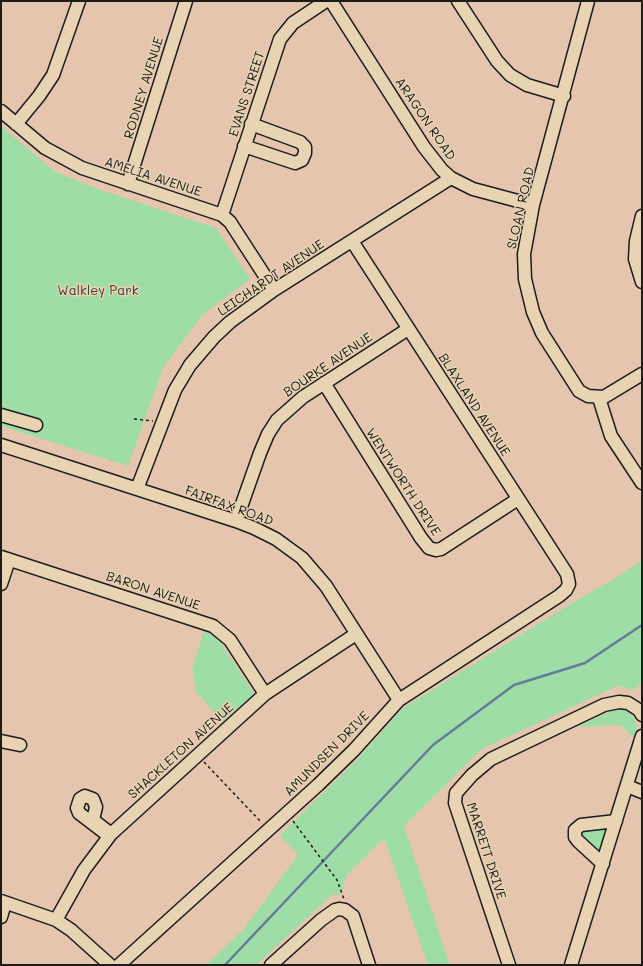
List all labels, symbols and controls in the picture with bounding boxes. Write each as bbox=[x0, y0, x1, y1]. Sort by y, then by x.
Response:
street label: RODNEY AVENUE bbox=[121, 35, 167, 141]
street label: EVANS STREET bbox=[226, 49, 268, 139]
street label: ARAGON ROAD bbox=[392, 75, 458, 163]
street label: AMELIA AVENUE bbox=[103, 154, 203, 200]
street label: SLOAN ROAD bbox=[504, 165, 538, 251]
street label: LEICHARDT AVENUE bbox=[215, 237, 327, 319]
park label: Walkley Park bbox=[57, 283, 139, 299]
street label: BOURKE AVENUE bbox=[281, 330, 375, 400]
street label: BLAXLAND AVENUE bbox=[435, 351, 513, 459]
street label: WENTWORTH DRIVE bbox=[362, 425, 444, 539]
street label: FAIRFAX ROAD bbox=[183, 483, 275, 529]
street label: BARON AVENUE bbox=[104, 568, 202, 614]
street label: SHACKLETON AVENUE bbox=[125, 700, 237, 802]
street label: AMUNDSEN DRIVE bbox=[281, 708, 373, 800]
street label: MARRETT DRIVE bbox=[463, 801, 509, 901]

